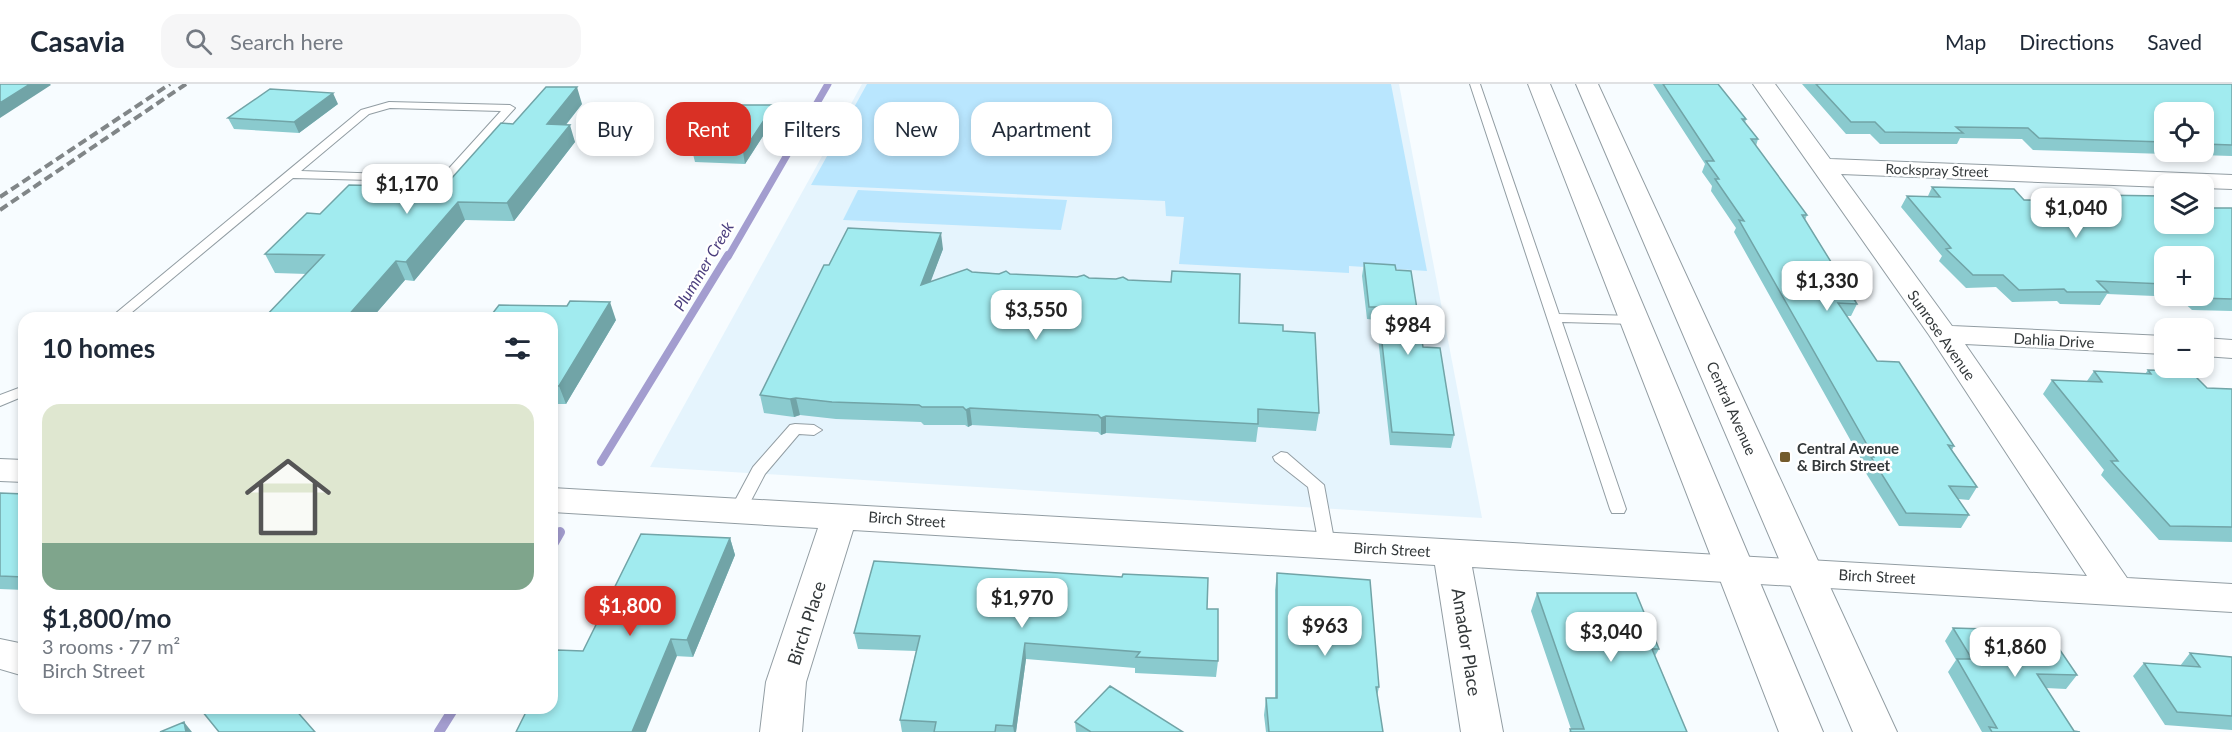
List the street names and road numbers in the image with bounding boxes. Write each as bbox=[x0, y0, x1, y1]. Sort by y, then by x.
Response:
street label: Rockspray Street bbox=[1885, 160, 1989, 180]
street label: Sunrose Avenue bbox=[1904, 287, 1980, 384]
street label: Dahlia Drive bbox=[2013, 329, 2095, 351]
street label: Central Avenue bbox=[1703, 358, 1761, 458]
street label: Birch Street bbox=[868, 507, 947, 531]
street label: Birch Street bbox=[1353, 538, 1432, 560]
street label: Birch Street bbox=[1838, 565, 1917, 587]
street label: Birch Place bbox=[782, 578, 830, 668]
street label: Amador Place bbox=[1448, 587, 1486, 697]

